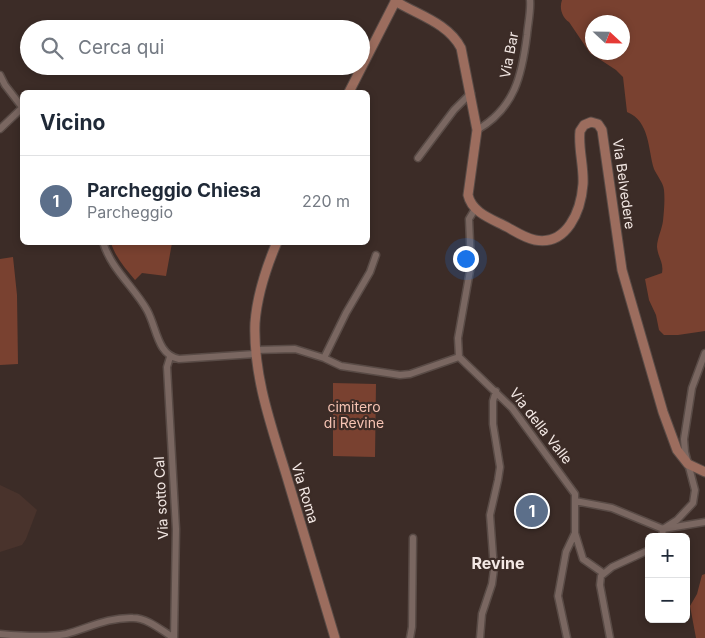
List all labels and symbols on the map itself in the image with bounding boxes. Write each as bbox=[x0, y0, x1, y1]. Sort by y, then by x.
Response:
north arrow bbox=[585, 15, 630, 60]
street label: Via Bar bbox=[496, 30, 521, 80]
street label: Via Belvedere bbox=[610, 138, 639, 230]
your location bbox=[453, 246, 479, 272]
street label: Via della Valle bbox=[506, 384, 576, 467]
park label: cimitero di Revine bbox=[324, 398, 384, 431]
street label: Via sotto Cal bbox=[150, 456, 171, 540]
street label: Via Roma bbox=[288, 461, 323, 525]
pin: 1 bbox=[516, 492, 548, 530]
district label: Revine bbox=[472, 553, 524, 573]

